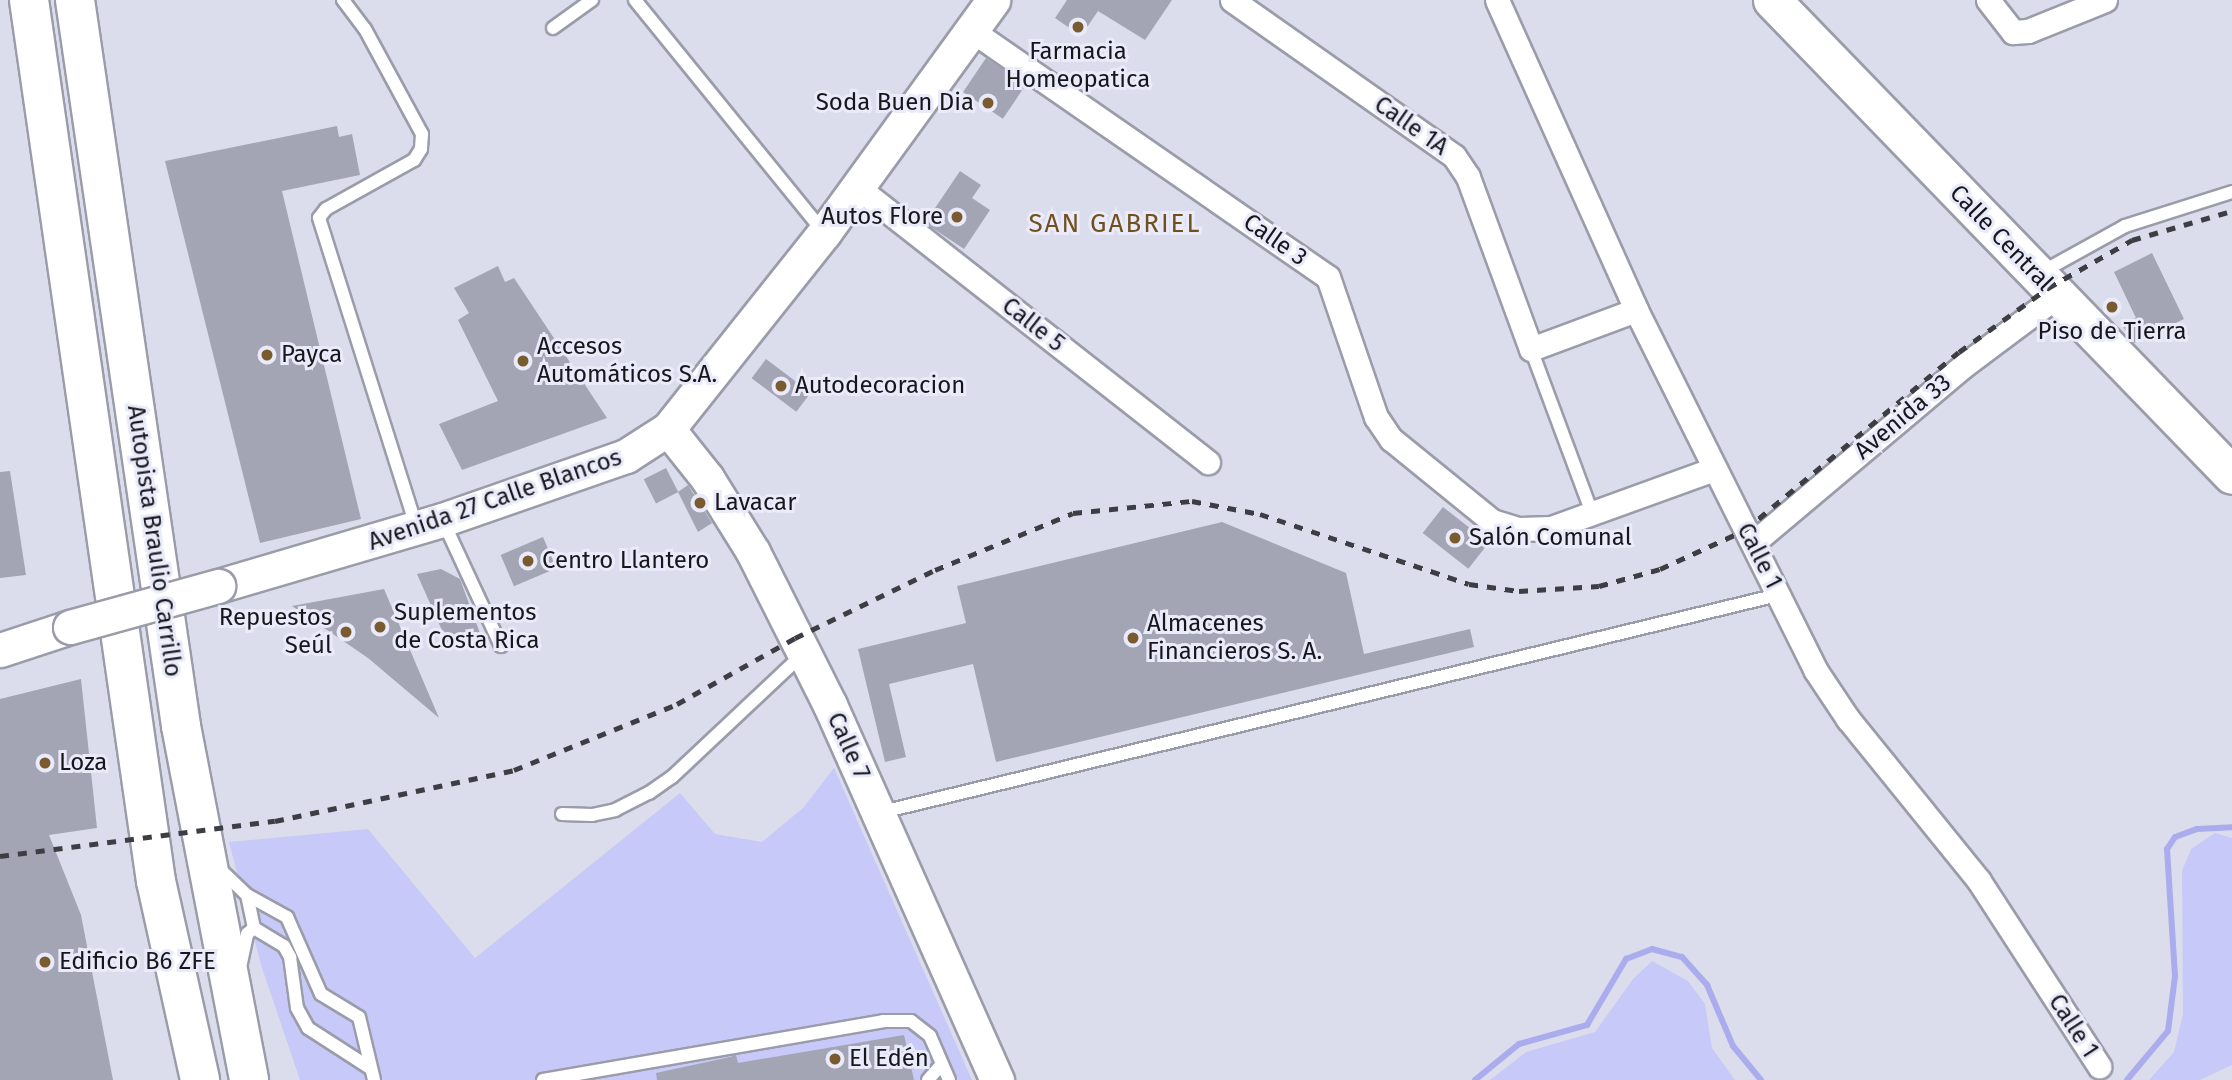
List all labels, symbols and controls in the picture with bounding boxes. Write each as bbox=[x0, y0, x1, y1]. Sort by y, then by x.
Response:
marker: Farmacia Homeopatica bbox=[1070, 19, 1086, 35]
place label: Farmacia Homeopatica bbox=[1006, 38, 1150, 94]
place label: Soda Buen Dia bbox=[816, 89, 974, 117]
street label: Calle 1A bbox=[1369, 90, 1453, 162]
marker: Soda Buen Dia bbox=[980, 95, 996, 111]
street label: Calle Central bbox=[1943, 179, 2059, 297]
place label: Autos Flore bbox=[821, 203, 943, 231]
district label: SAN GABRIEL bbox=[1030, 208, 1200, 240]
street label: Calle 3 bbox=[1238, 208, 1312, 272]
marker: Autos Flore bbox=[949, 209, 965, 225]
street label: Calle 5 bbox=[996, 292, 1070, 358]
marker: Piso de Tierra bbox=[2104, 299, 2120, 315]
place label: Piso de Tierra bbox=[2037, 318, 2187, 346]
place label: Accesos Automáticos S.A. bbox=[537, 333, 717, 389]
place label: Payca bbox=[281, 341, 342, 369]
marker: Payca bbox=[259, 347, 275, 363]
marker: Accesos Automáticos S.A. bbox=[515, 353, 531, 369]
street label: Avenida 33 bbox=[1849, 368, 1957, 466]
place label: Autodecoracion bbox=[795, 372, 965, 400]
marker: Autodecoracion bbox=[773, 378, 789, 394]
street label: Autopista Braulio Carrillo bbox=[121, 403, 187, 679]
street label: Avenida 27 Calle Blancos bbox=[365, 443, 625, 557]
place label: Lavacar bbox=[714, 489, 796, 517]
marker: Lavacar bbox=[692, 495, 708, 511]
street label: Calle 1 bbox=[1730, 518, 1788, 594]
place label: Salón Comunal bbox=[1469, 524, 1632, 552]
marker: Salón Comunal bbox=[1447, 530, 1463, 546]
place label: Centro Llantero bbox=[542, 547, 709, 575]
marker: Centro Llantero bbox=[520, 553, 536, 569]
place label: Suplementos de Costa Rica bbox=[394, 599, 539, 655]
place label: Repuestos Seúl bbox=[219, 604, 332, 660]
place label: Almacenes Financieros S. A. bbox=[1147, 610, 1322, 666]
marker: Suplementos de Costa Rica bbox=[372, 619, 388, 635]
marker: Repuestos Seúl bbox=[338, 624, 354, 640]
marker: Almacenes Financieros S. A. bbox=[1125, 630, 1141, 646]
street label: Calle 7 bbox=[821, 708, 875, 784]
place label: Loza bbox=[59, 749, 107, 777]
marker: Loza bbox=[37, 755, 53, 771]
place label: Edificio B6 ZFE bbox=[59, 948, 216, 976]
marker: Edificio B6 ZFE bbox=[37, 954, 53, 970]
street label: Calle 1 bbox=[2042, 989, 2104, 1063]
place label: El Edén bbox=[849, 1045, 929, 1073]
marker: El Edén bbox=[827, 1051, 843, 1067]

